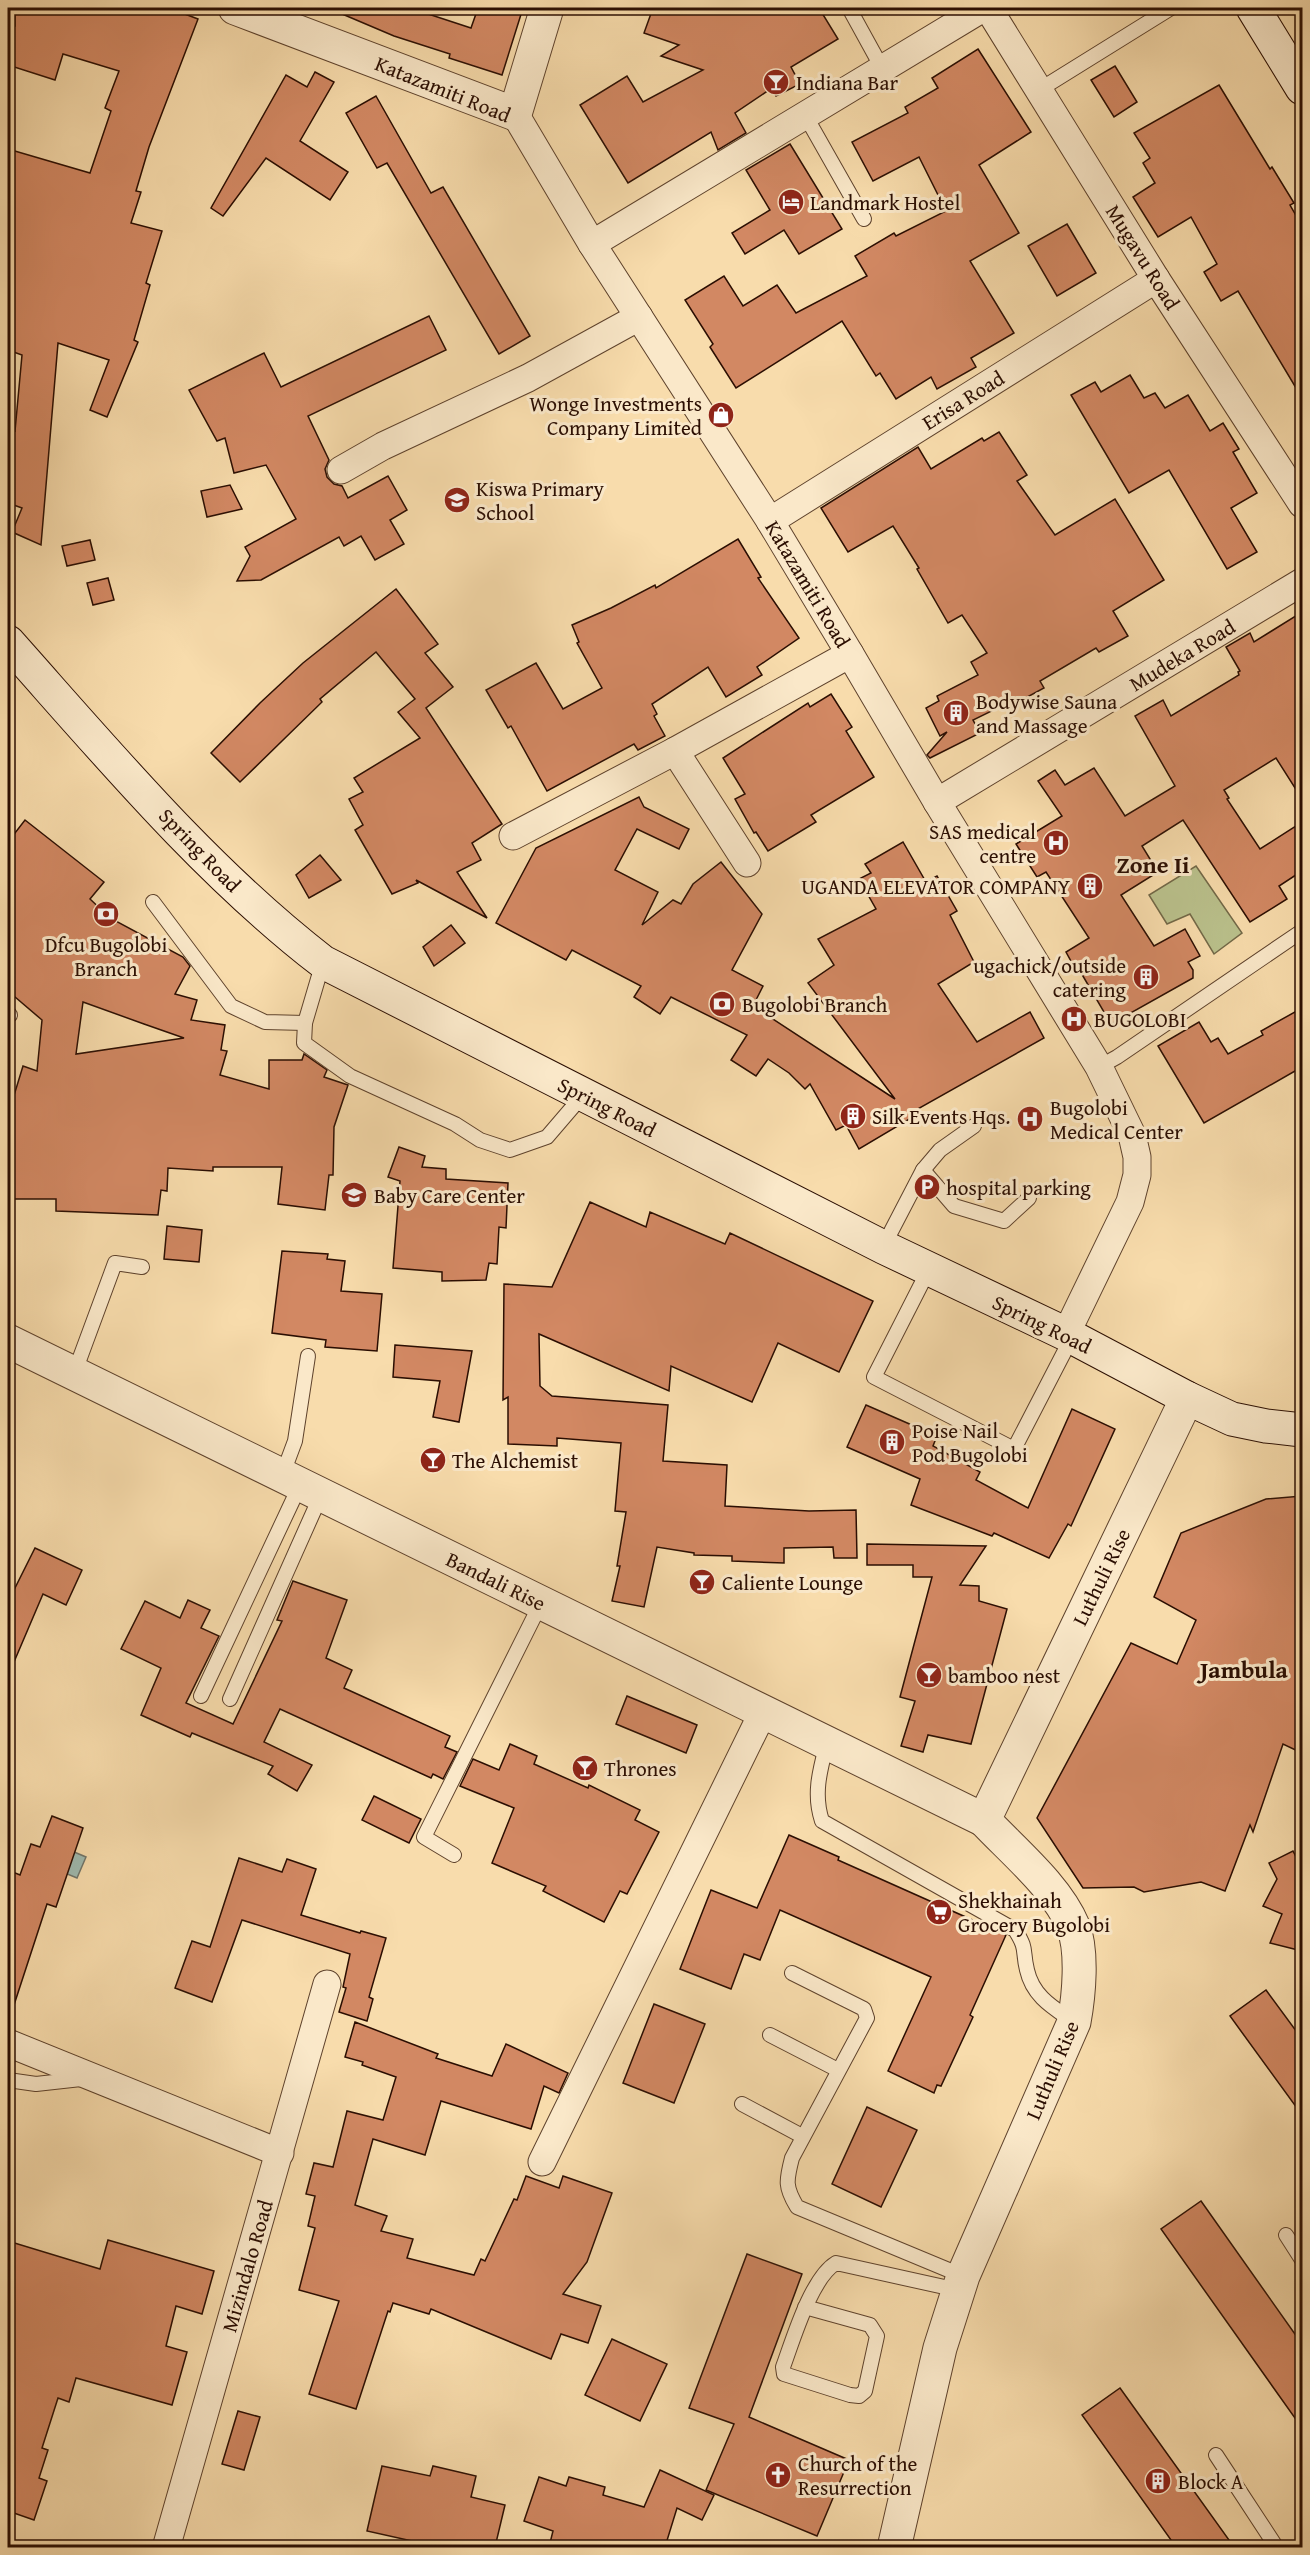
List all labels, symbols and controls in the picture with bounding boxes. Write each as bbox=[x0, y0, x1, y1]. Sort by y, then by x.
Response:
street label: Katazamiti Road bbox=[371, 48, 516, 131]
bar icon: Indiana Bar bbox=[761, 67, 791, 97]
place label: Indiana Bar bbox=[796, 67, 898, 98]
hotel icon: Landmark Hostel bbox=[776, 187, 806, 217]
place label: Landmark Hostel bbox=[810, 187, 960, 218]
street label: Mugavu Road bbox=[1098, 198, 1188, 316]
street label: Erisa Road bbox=[916, 362, 1011, 438]
place label: Wonge Investments Company Limited bbox=[529, 388, 703, 443]
shop icon: Wonge Investments Company Limited bbox=[706, 400, 736, 430]
place label: Kiswa Primary School bbox=[476, 473, 604, 528]
school or university icon: Kiswa Primary School bbox=[442, 485, 472, 515]
street label: Katazamiti Road bbox=[758, 514, 859, 654]
street label: Mudeka Road bbox=[1123, 611, 1242, 699]
place label: Bodywise Sauna and Massage bbox=[976, 686, 1117, 741]
building icon: Bodywise Sauna and Massage bbox=[941, 698, 971, 728]
street label: Spring Road bbox=[152, 801, 249, 900]
place label: SAS medical centre bbox=[929, 816, 1036, 871]
hospital icon: SAS medical centre bbox=[1041, 828, 1071, 858]
district label: Zone Ii bbox=[1117, 847, 1189, 882]
place label: UGANDA ELEVATOR COMPANY bbox=[801, 871, 1070, 902]
building icon: UGANDA ELEVATOR COMPANY bbox=[1075, 871, 1105, 901]
bank icon: Dfcu Bugolobi Branch bbox=[91, 899, 121, 929]
place label: Dfcu Bugolobi Branch bbox=[45, 929, 167, 984]
place label: ugachick/outside catering bbox=[973, 950, 1127, 1005]
building icon: ugachick/outside catering bbox=[1131, 962, 1161, 992]
bank icon: Bugolobi Branch bbox=[707, 989, 737, 1019]
place label: Bugolobi Branch bbox=[742, 989, 887, 1020]
hospital icon: BUGOLOBI bbox=[1059, 1004, 1089, 1034]
place label: BUGOLOBI bbox=[1094, 1004, 1186, 1035]
street label: Spring Road bbox=[552, 1069, 662, 1145]
place label: Bugolobi Medical Center bbox=[1050, 1092, 1183, 1147]
building icon: Silk Events Hqs. bbox=[838, 1101, 868, 1131]
place label: Silk Events Hqs. bbox=[872, 1101, 1010, 1132]
hospital icon: Bugolobi Medical Center bbox=[1015, 1104, 1045, 1134]
parking icon: hospital parking bbox=[912, 1172, 942, 1202]
place label: hospital parking bbox=[946, 1172, 1091, 1203]
school or university icon: Baby Care Center bbox=[339, 1180, 369, 1210]
place label: Baby Care Center bbox=[374, 1180, 525, 1211]
street label: Spring Road bbox=[987, 1287, 1098, 1362]
place label: Poise Nail Pod Bugolobi bbox=[912, 1415, 1028, 1470]
building icon: Poise Nail Pod Bugolobi bbox=[877, 1427, 907, 1457]
bar icon: The Alchemist bbox=[418, 1445, 448, 1475]
place label: The Alchemist bbox=[452, 1445, 579, 1476]
street label: Luthuli Rise bbox=[1064, 1523, 1138, 1631]
street label: Bandali Rise bbox=[441, 1544, 551, 1619]
bar icon: Caliente Lounge bbox=[687, 1567, 717, 1597]
place label: Caliente Lounge bbox=[722, 1567, 863, 1598]
district label: Jambula bbox=[1196, 1652, 1289, 1687]
bar icon: bamboo nest bbox=[914, 1660, 944, 1690]
place label: bamboo nest bbox=[948, 1660, 1061, 1691]
bar icon: Thrones bbox=[570, 1753, 600, 1783]
place label: Thrones bbox=[604, 1753, 677, 1784]
place label: Shekhainah Grocery Bugolobi bbox=[958, 1885, 1110, 1940]
supermarket icon: Shekhainah Grocery Bugolobi bbox=[924, 1897, 954, 1927]
street label: Luthuli Rise bbox=[1017, 2016, 1087, 2124]
street label: Mizindalo Road bbox=[213, 2195, 281, 2336]
place label: Church of the Resurrection bbox=[798, 2448, 918, 2503]
church icon: Church of the Resurrection bbox=[763, 2460, 793, 2490]
building icon: Block A bbox=[1143, 2466, 1173, 2496]
place label: Block A bbox=[1178, 2466, 1244, 2497]

